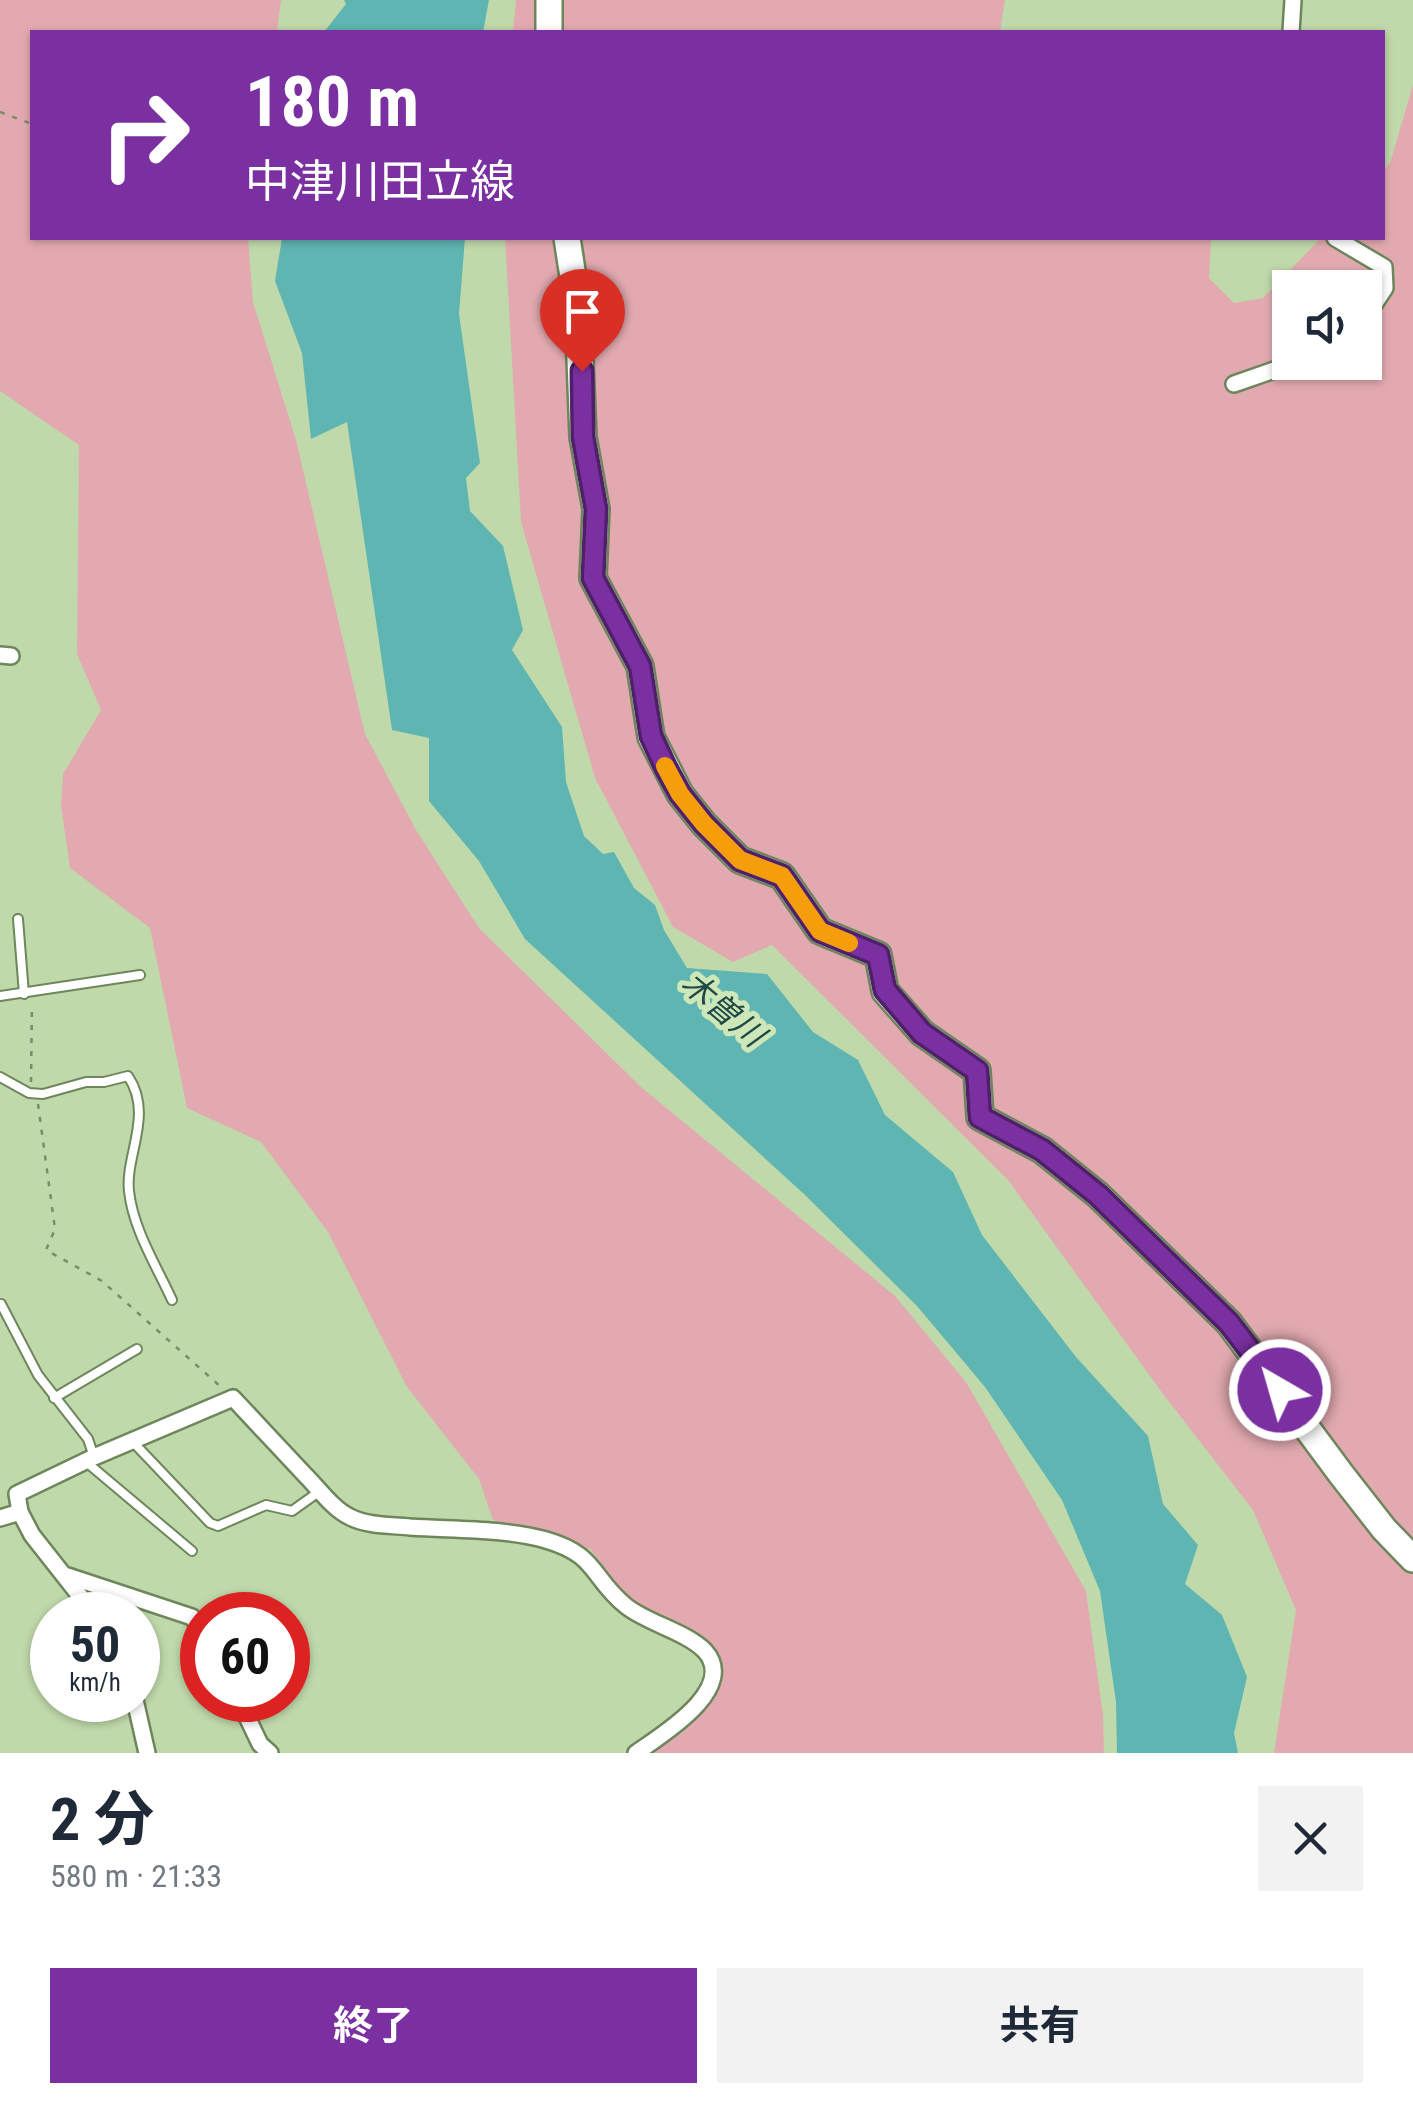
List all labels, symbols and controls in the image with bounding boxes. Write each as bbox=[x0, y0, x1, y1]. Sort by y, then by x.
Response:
text: 180 m bbox=[245, 61, 419, 143]
icon: right bbox=[80, 70, 210, 200]
text: 中津川田立線 bbox=[245, 155, 515, 208]
pin bbox=[540, 269, 625, 372]
map controls bbox=[1272, 270, 1382, 380]
button: sound bbox=[1272, 270, 1382, 380]
icon: arrive bbox=[555, 284, 610, 339]
water label: 木曽川 bbox=[674, 964, 774, 1056]
position arrow bbox=[1228, 1338, 1332, 1442]
speed limit sign: 60 bbox=[180, 1592, 310, 1722]
text: 50 bbox=[70, 1616, 120, 1674]
text: km/h bbox=[69, 1668, 121, 1697]
text: 2 分 bbox=[50, 1784, 154, 1855]
button: close bbox=[1258, 1786, 1363, 1891]
text: 580 m · 21:33 bbox=[50, 1857, 222, 1895]
button: 終了 bbox=[50, 1968, 697, 2083]
button: 共有 bbox=[717, 1968, 1363, 2083]

